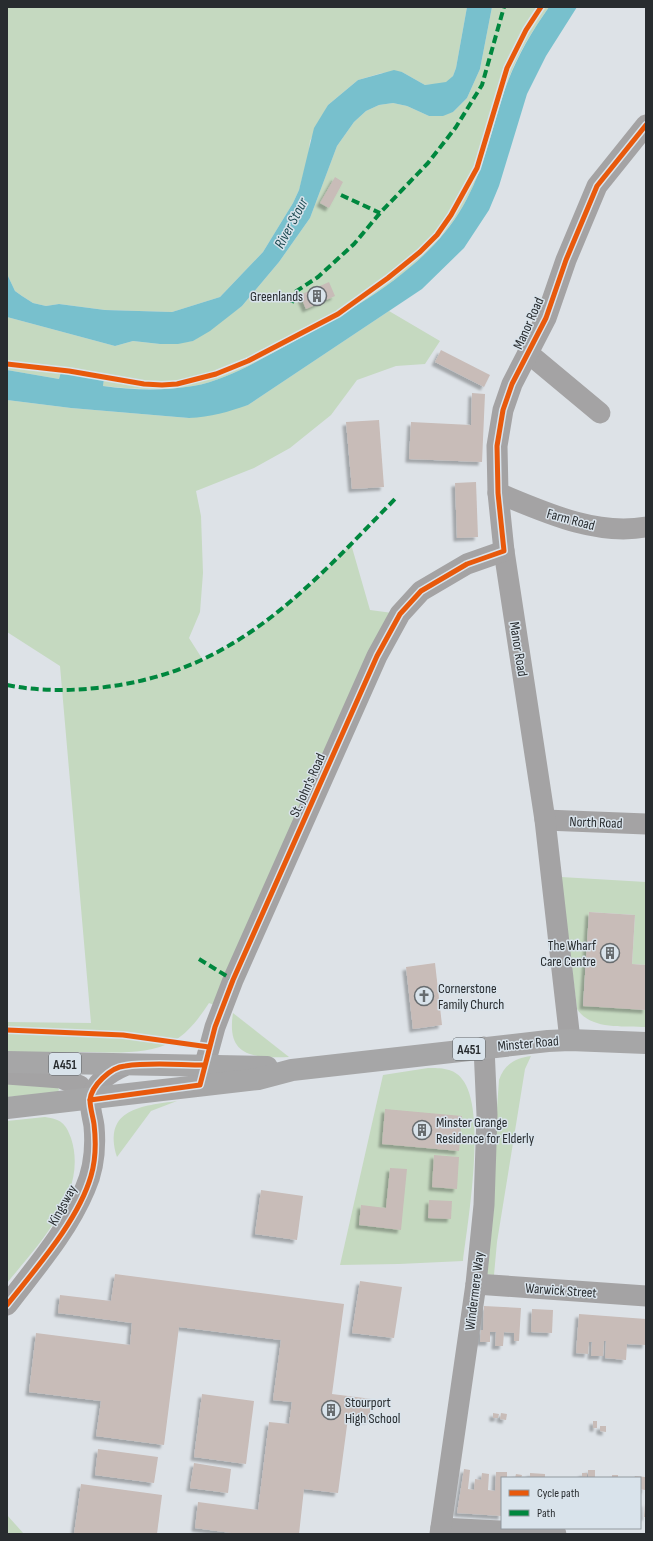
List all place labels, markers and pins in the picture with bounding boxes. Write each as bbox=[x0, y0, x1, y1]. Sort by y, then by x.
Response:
building icon: Greenlands bbox=[306, 285, 328, 307]
place label: Greenlands bbox=[250, 288, 303, 305]
place label: The Wharf Care Centre bbox=[540, 937, 597, 970]
building icon: The Wharf Care Centre bbox=[599, 942, 621, 964]
place label: Cornerstone Family Church bbox=[438, 980, 504, 1013]
church icon: Cornerstone Family Church bbox=[413, 985, 435, 1007]
place label: Minster Grange Residence for Elderly bbox=[436, 1114, 535, 1147]
building icon: Minster Grange Residence for Elderly bbox=[411, 1119, 433, 1141]
place label: Stourport High School bbox=[345, 1394, 400, 1427]
building icon: Stourport High School bbox=[320, 1399, 342, 1421]

